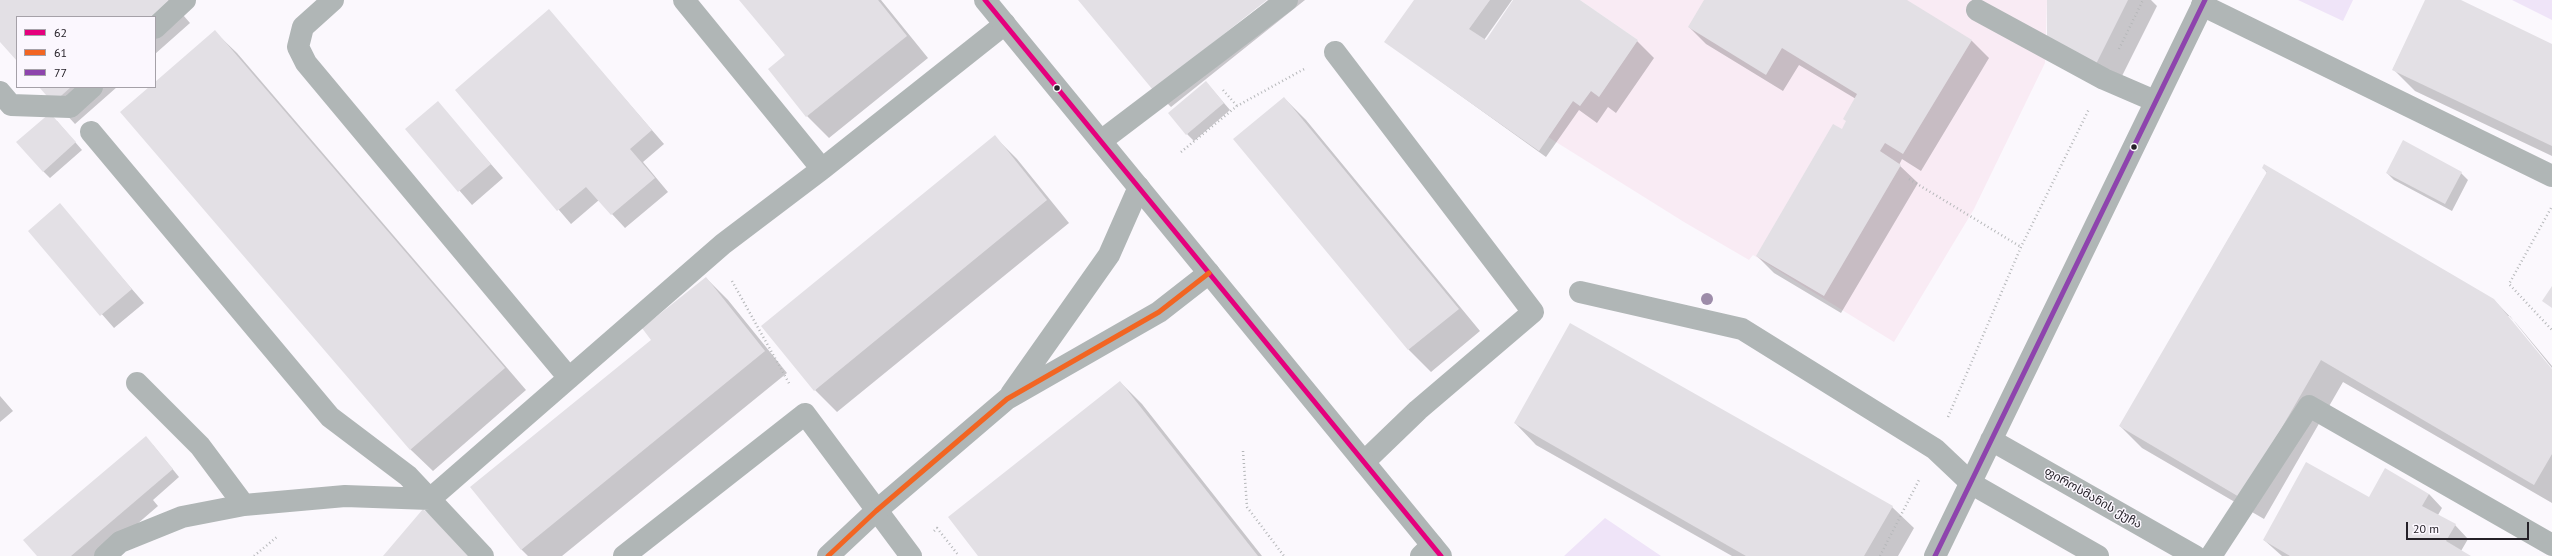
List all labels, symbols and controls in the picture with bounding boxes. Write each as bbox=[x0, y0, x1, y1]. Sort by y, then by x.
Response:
legend bbox=[16, 16, 156, 88]
text: 62 bbox=[54, 25, 67, 40]
text: 61 bbox=[54, 45, 67, 60]
text: 77 bbox=[54, 65, 67, 80]
unlabelled marker bbox=[1052, 83, 1062, 93]
unlabelled marker bbox=[2129, 142, 2139, 152]
street label: ფიროსმანის ქუჩა bbox=[2042, 464, 2144, 532]
scale bar bbox=[2408, 514, 2531, 540]
text: 20 m bbox=[2413, 521, 2439, 536]

